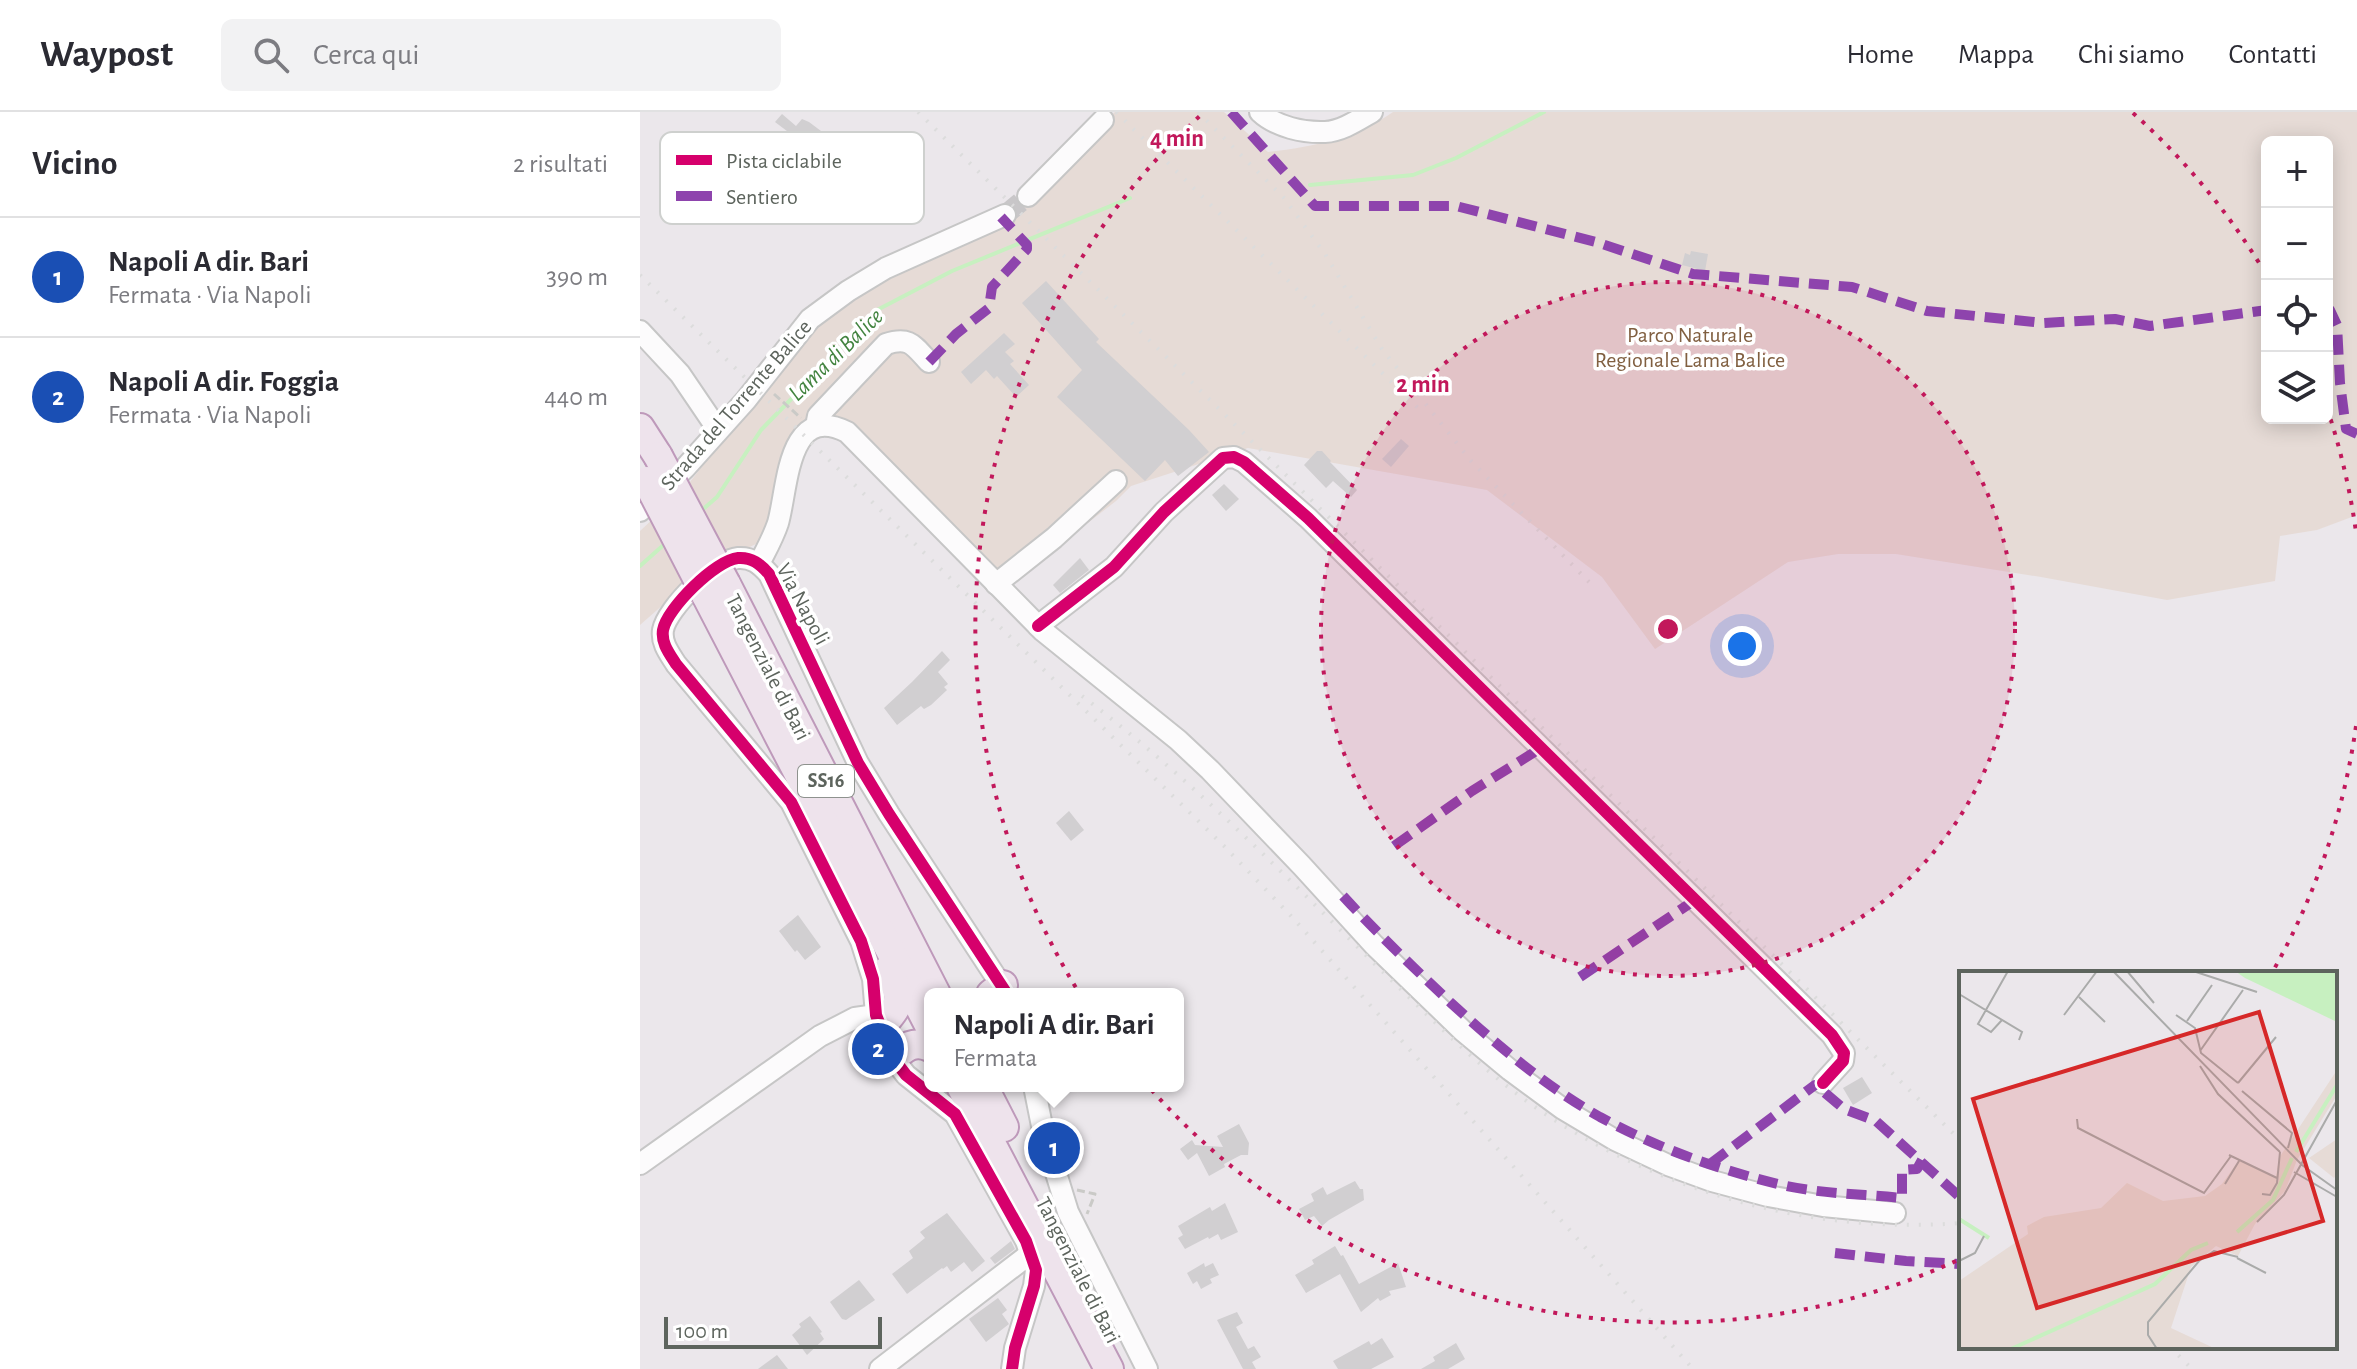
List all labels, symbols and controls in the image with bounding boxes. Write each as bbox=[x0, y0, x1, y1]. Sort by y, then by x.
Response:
search box bbox=[221, 19, 781, 91]
icon: search bbox=[249, 33, 293, 77]
text: Waypost bbox=[40, 36, 173, 74]
text: Cerca qui bbox=[313, 40, 419, 70]
text: Home bbox=[1847, 41, 1914, 69]
text: Mappa bbox=[1958, 41, 2034, 69]
text: Chi siamo bbox=[2078, 41, 2185, 69]
text: Contatti bbox=[2229, 41, 2317, 69]
text: 4 min bbox=[1150, 127, 1204, 151]
legend bbox=[660, 132, 924, 224]
map controls bbox=[2261, 136, 2333, 424]
button: + bbox=[2261, 136, 2333, 208]
text: Vicino bbox=[32, 147, 118, 181]
text: Pista ciclabile bbox=[726, 150, 842, 172]
text: 2 risultati bbox=[513, 151, 608, 177]
text: Sentiero bbox=[726, 186, 798, 208]
button: − bbox=[2261, 208, 2333, 280]
text: Napoli A dir. Bari bbox=[108, 247, 309, 277]
text: 1 bbox=[53, 264, 63, 290]
text: 390 m bbox=[546, 264, 608, 290]
button: locate bbox=[2261, 280, 2333, 352]
text: Fermata · Via Napoli bbox=[108, 282, 312, 308]
water label: Lama di Balice bbox=[784, 304, 888, 406]
street label: Strada del Torrente Balice bbox=[656, 316, 816, 494]
park label: Parco Naturale Regionale Lama Balice bbox=[1595, 324, 1785, 371]
button: layers bbox=[2261, 352, 2333, 424]
text: Napoli A dir. Foggia bbox=[108, 367, 339, 397]
text: 2 min bbox=[1396, 373, 1450, 397]
text: 2 bbox=[52, 384, 64, 410]
text: 440 m bbox=[544, 384, 608, 410]
text: Fermata · Via Napoli bbox=[108, 402, 312, 428]
street label: Via Napoli bbox=[772, 560, 834, 648]
street label: Tangenziale di Bari bbox=[722, 590, 814, 744]
centre of rings bbox=[1654, 615, 1682, 643]
your location bbox=[1722, 626, 1762, 666]
road number: SS16 bbox=[798, 765, 854, 797]
inset map bbox=[1959, 971, 2337, 1349]
popup bbox=[924, 988, 1184, 1092]
text: Napoli A dir. Bari bbox=[953, 1010, 1155, 1040]
pin: 2 bbox=[852, 1019, 904, 1079]
text: Fermata bbox=[953, 1045, 1037, 1071]
pin: 1 bbox=[1028, 1118, 1080, 1178]
street label: Tangenziale di Bari bbox=[1032, 1193, 1124, 1347]
scale bar bbox=[664, 1313, 882, 1349]
text: 100 m bbox=[676, 1320, 728, 1342]

